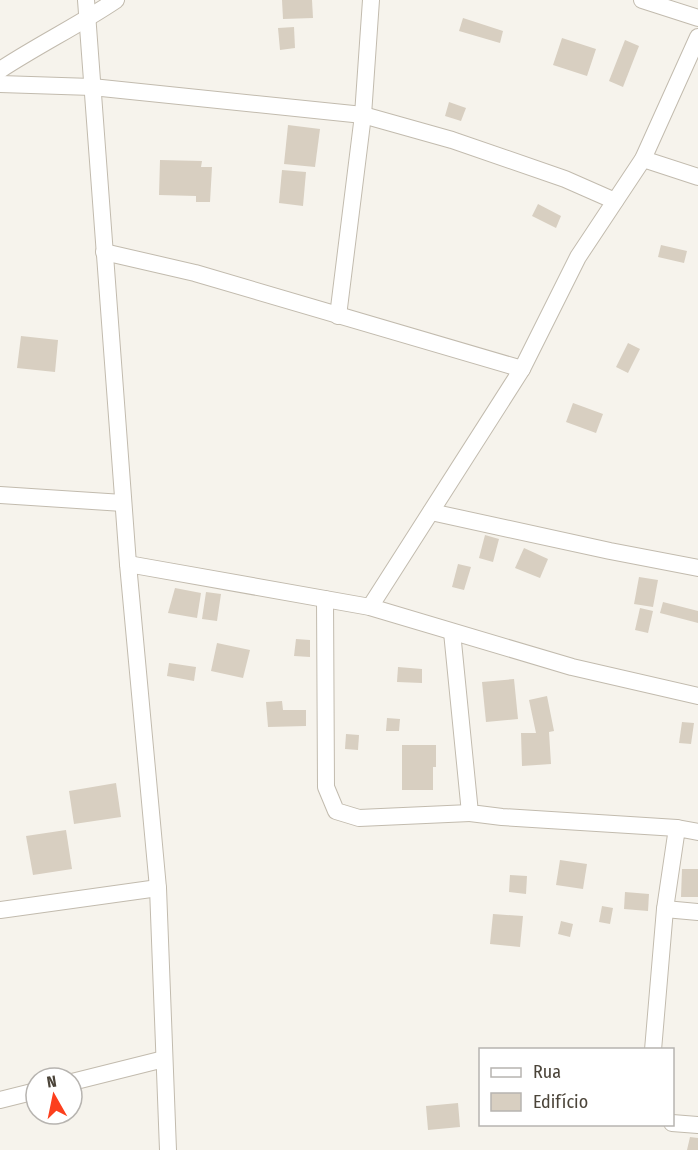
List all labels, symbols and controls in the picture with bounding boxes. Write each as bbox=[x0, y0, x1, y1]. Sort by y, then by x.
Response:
legend bbox=[479, 1048, 674, 1126]
text: Rua bbox=[533, 1061, 561, 1083]
north arrow bbox=[24, 1066, 84, 1126]
text: N bbox=[46, 1072, 58, 1092]
text: Edifício bbox=[533, 1091, 588, 1113]

